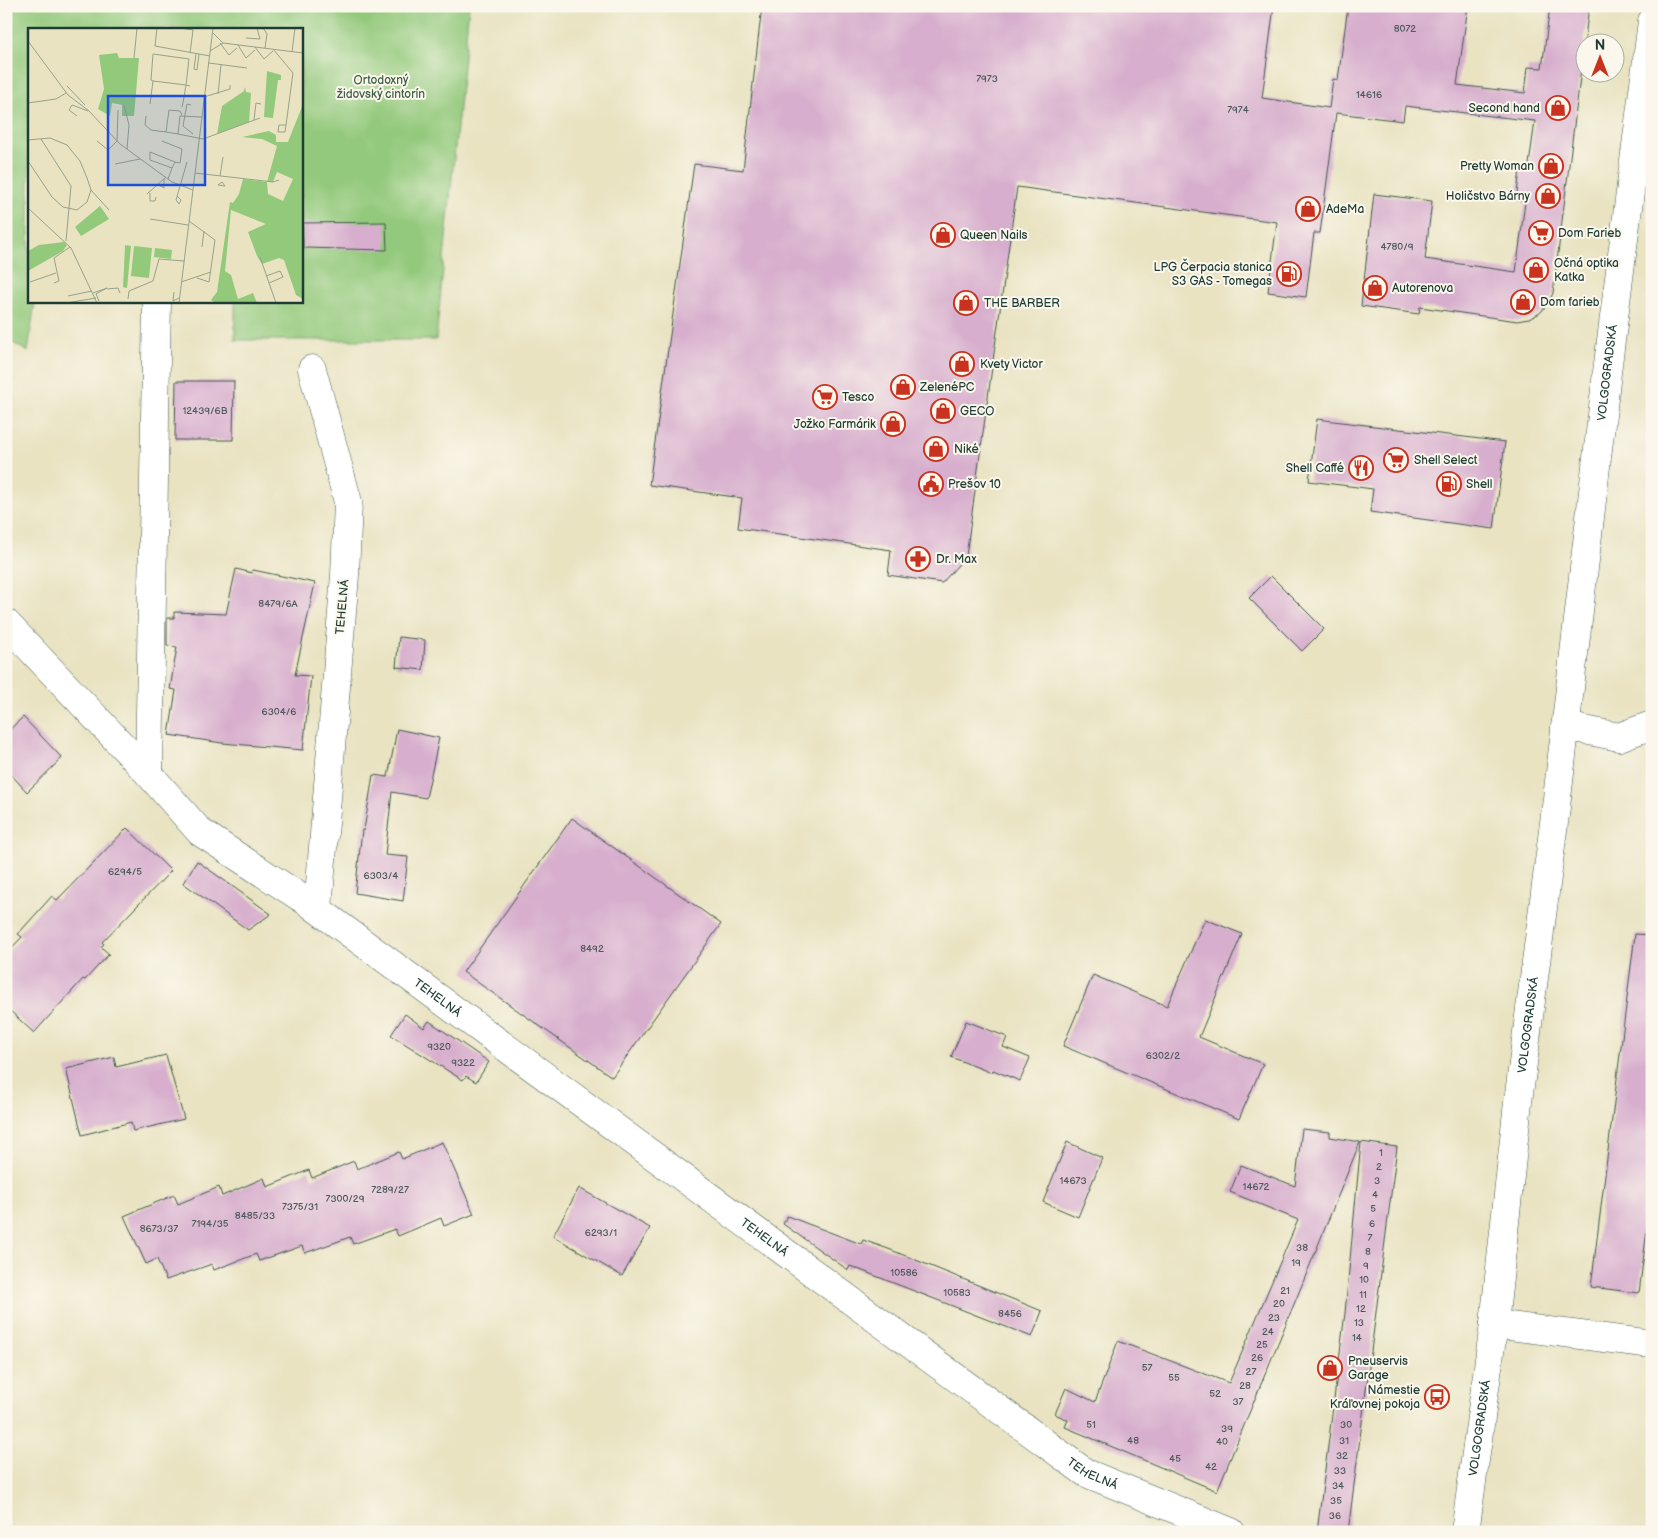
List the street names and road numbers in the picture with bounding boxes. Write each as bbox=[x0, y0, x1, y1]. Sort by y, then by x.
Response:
street label: VOLGOGRADSKÁ bbox=[1594, 323, 1621, 422]
street label: TEHELNÁ bbox=[331, 578, 352, 635]
street label: VOLGOGRADSKÁ bbox=[1515, 975, 1542, 1074]
street label: TEHELNÁ bbox=[411, 976, 466, 1021]
street label: TEHELNÁ bbox=[737, 1215, 792, 1260]
street label: VOLGOGRADSKÁ bbox=[1466, 1378, 1494, 1477]
street label: TEHELNÁ bbox=[1064, 1455, 1121, 1493]

